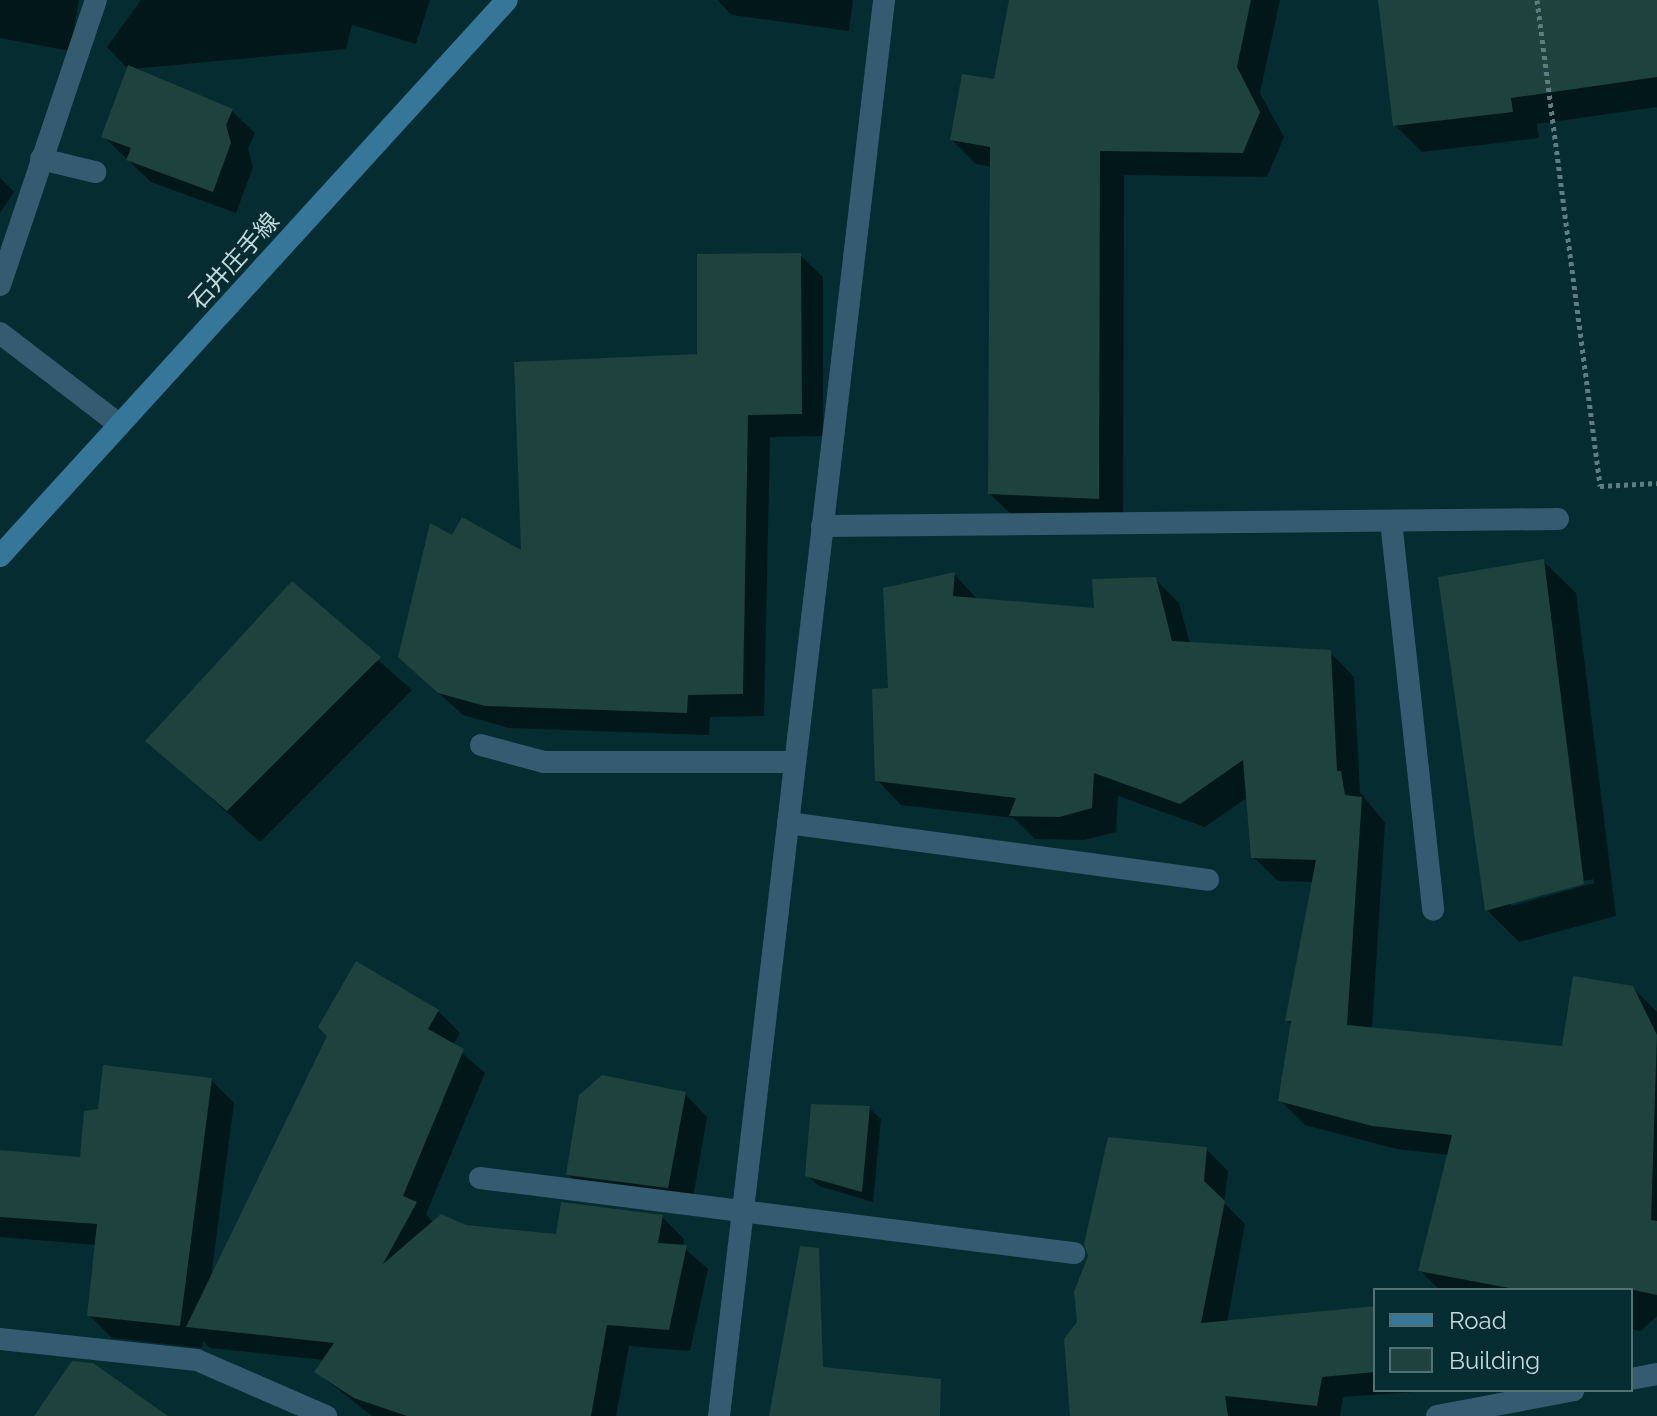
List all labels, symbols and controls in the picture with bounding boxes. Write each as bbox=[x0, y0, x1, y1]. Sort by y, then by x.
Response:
street label: 石井庄手線 bbox=[183, 207, 285, 315]
legend bbox=[1373, 1288, 1633, 1392]
text: Road bbox=[1449, 1306, 1507, 1335]
text: Building bbox=[1449, 1346, 1540, 1375]

